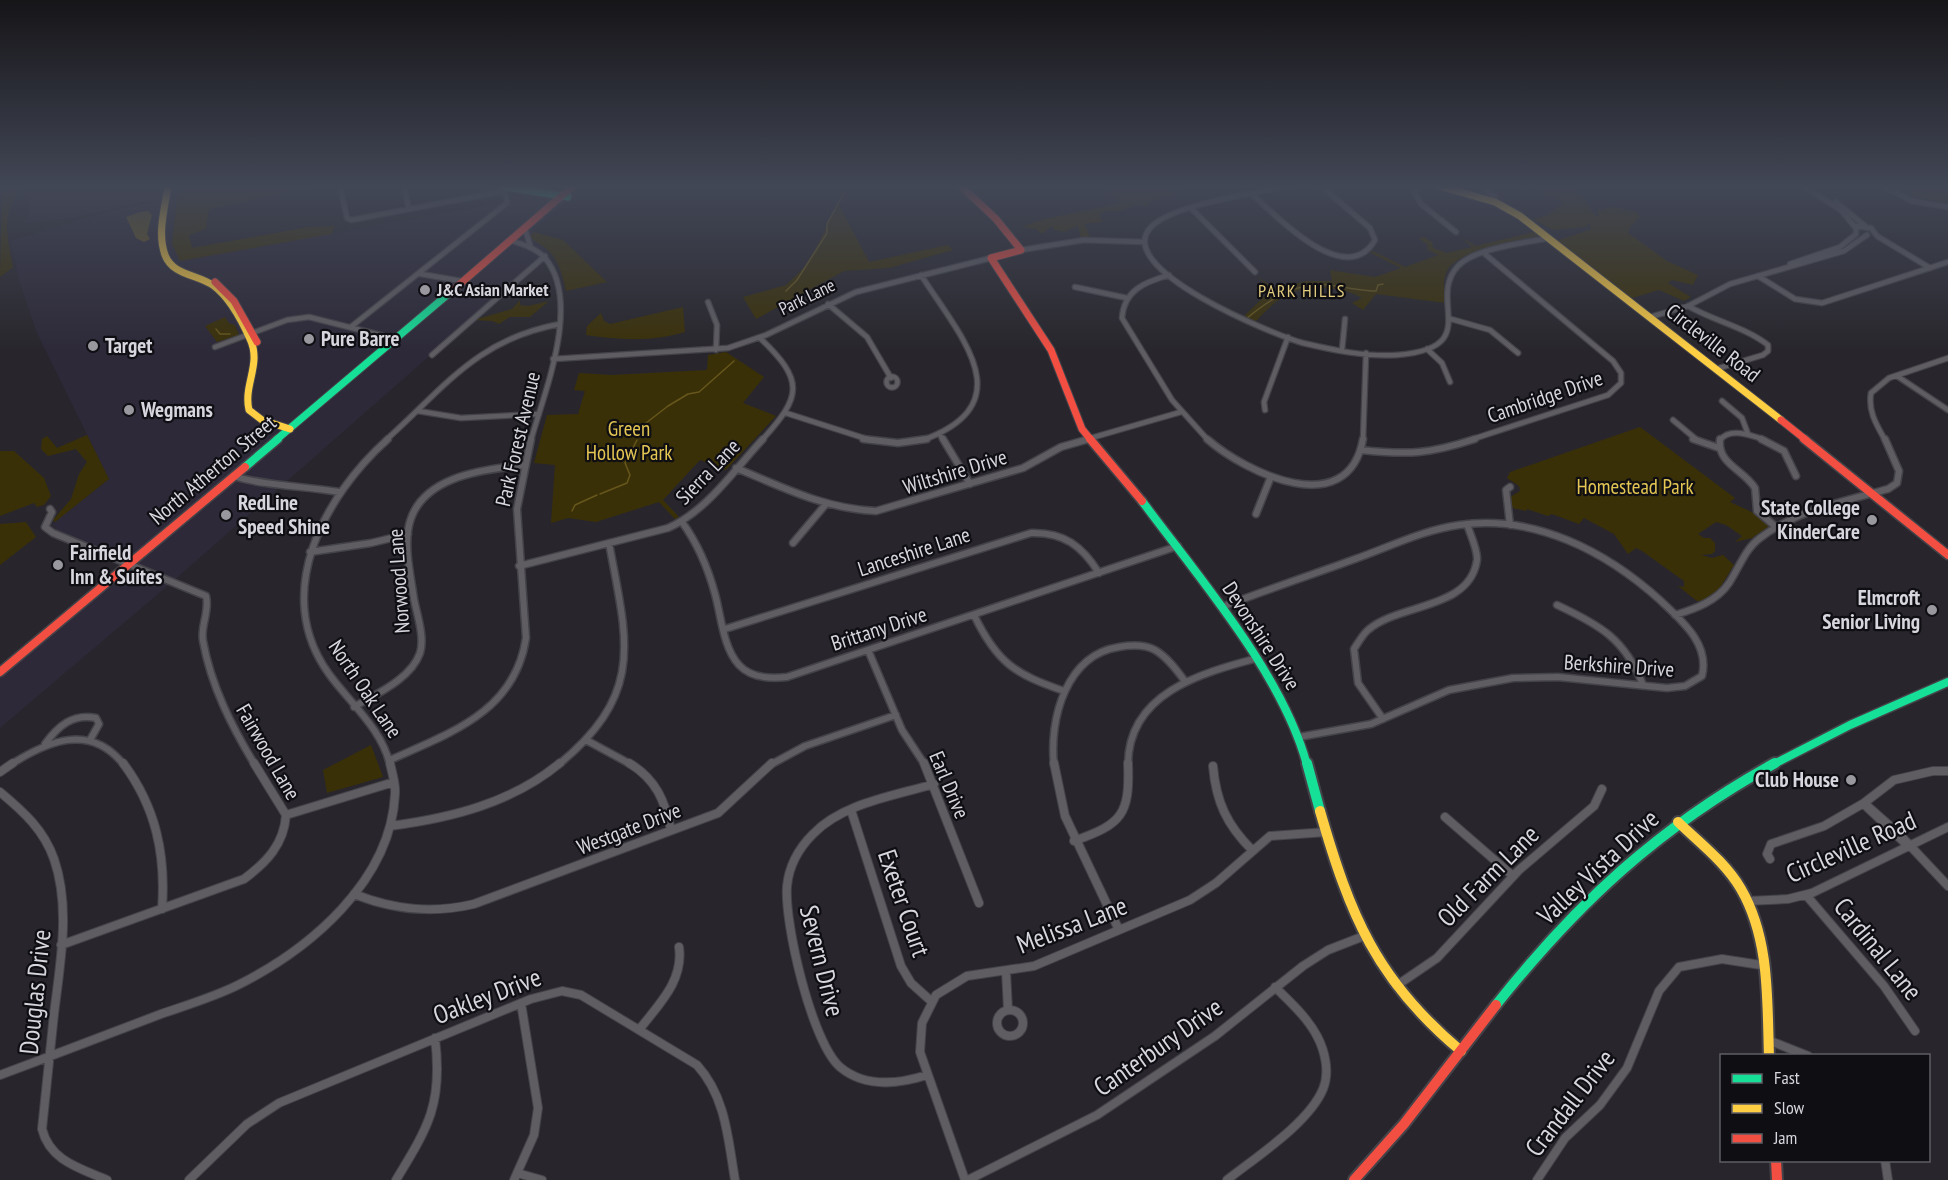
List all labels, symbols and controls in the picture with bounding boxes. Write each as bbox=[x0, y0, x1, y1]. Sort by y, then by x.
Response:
street label: Park Lane bbox=[775, 273, 839, 320]
place label: J&C Asian Market bbox=[436, 278, 549, 301]
district label: PARK HILLS bbox=[1258, 279, 1346, 302]
marker: J&C Asian Market bbox=[418, 283, 432, 297]
street label: Circleville Road bbox=[1661, 297, 1766, 388]
place label: Pure Barre bbox=[321, 325, 400, 352]
place label: Target bbox=[105, 332, 152, 359]
marker: Pure Barre bbox=[302, 332, 316, 346]
marker: Target bbox=[86, 339, 100, 353]
street label: Cambridge Drive bbox=[1484, 364, 1606, 429]
street label: Park Forest Avenue bbox=[489, 369, 546, 509]
place label: Wegmans bbox=[140, 396, 213, 423]
marker: Wegmans bbox=[122, 403, 136, 417]
street label: North Atherton Street bbox=[144, 409, 282, 530]
park label: Green Hollow Park bbox=[586, 415, 672, 466]
street label: Sierra Lane bbox=[670, 433, 746, 510]
street label: Wiltshire Drive bbox=[900, 443, 1010, 500]
park label: Homestead Park bbox=[1576, 473, 1694, 500]
place label: RedLine Speed Shine bbox=[238, 489, 330, 540]
place label: State College KinderCare bbox=[1761, 494, 1860, 545]
marker: RedLine Speed Shine bbox=[219, 508, 233, 522]
marker: State College KinderCare bbox=[1865, 513, 1879, 527]
street label: Lanceshire Lane bbox=[854, 521, 973, 582]
street label: Norwood Lane bbox=[381, 528, 416, 634]
place label: Fairfield Inn & Suites bbox=[70, 539, 162, 590]
marker: Fairfield Inn & Suites bbox=[51, 558, 65, 572]
street label: Devonshire Drive bbox=[1216, 576, 1306, 695]
place label: Elmcroft Senior Living bbox=[1822, 584, 1920, 635]
street label: Brittany Drive bbox=[827, 600, 930, 657]
marker: Elmcroft Senior Living bbox=[1925, 603, 1939, 617]
street label: North Oak Lane bbox=[323, 634, 408, 743]
street label: Berkshire Drive bbox=[1563, 648, 1675, 683]
street label: Fairwood Lane bbox=[230, 699, 307, 804]
street label: Earl Drive bbox=[923, 747, 976, 823]
place label: Club House bbox=[1755, 766, 1839, 793]
marker: Club House bbox=[1844, 773, 1858, 787]
street label: Westgate Drive bbox=[573, 796, 685, 861]
street label: Valley Vista Drive bbox=[1529, 802, 1665, 932]
street label: Circleville Road bbox=[1781, 803, 1921, 890]
street label: Old Farm Lane bbox=[1430, 818, 1546, 934]
street label: Exeter Court bbox=[871, 845, 938, 961]
street label: Melissa Lane bbox=[1012, 888, 1132, 961]
street label: Cardinal Lane bbox=[1827, 891, 1930, 1007]
street label: Severn Drive bbox=[793, 902, 852, 1020]
street label: Douglas Drive bbox=[12, 928, 57, 1056]
street label: Oakley Drive bbox=[428, 960, 545, 1031]
street label: Canterbury Drive bbox=[1087, 990, 1228, 1103]
street label: Crandall Drive bbox=[1517, 1042, 1622, 1163]
legend bbox=[1720, 1054, 1930, 1162]
text: Fast bbox=[1774, 1066, 1800, 1089]
text: Slow bbox=[1774, 1096, 1805, 1119]
text: Jam bbox=[1773, 1126, 1797, 1149]

